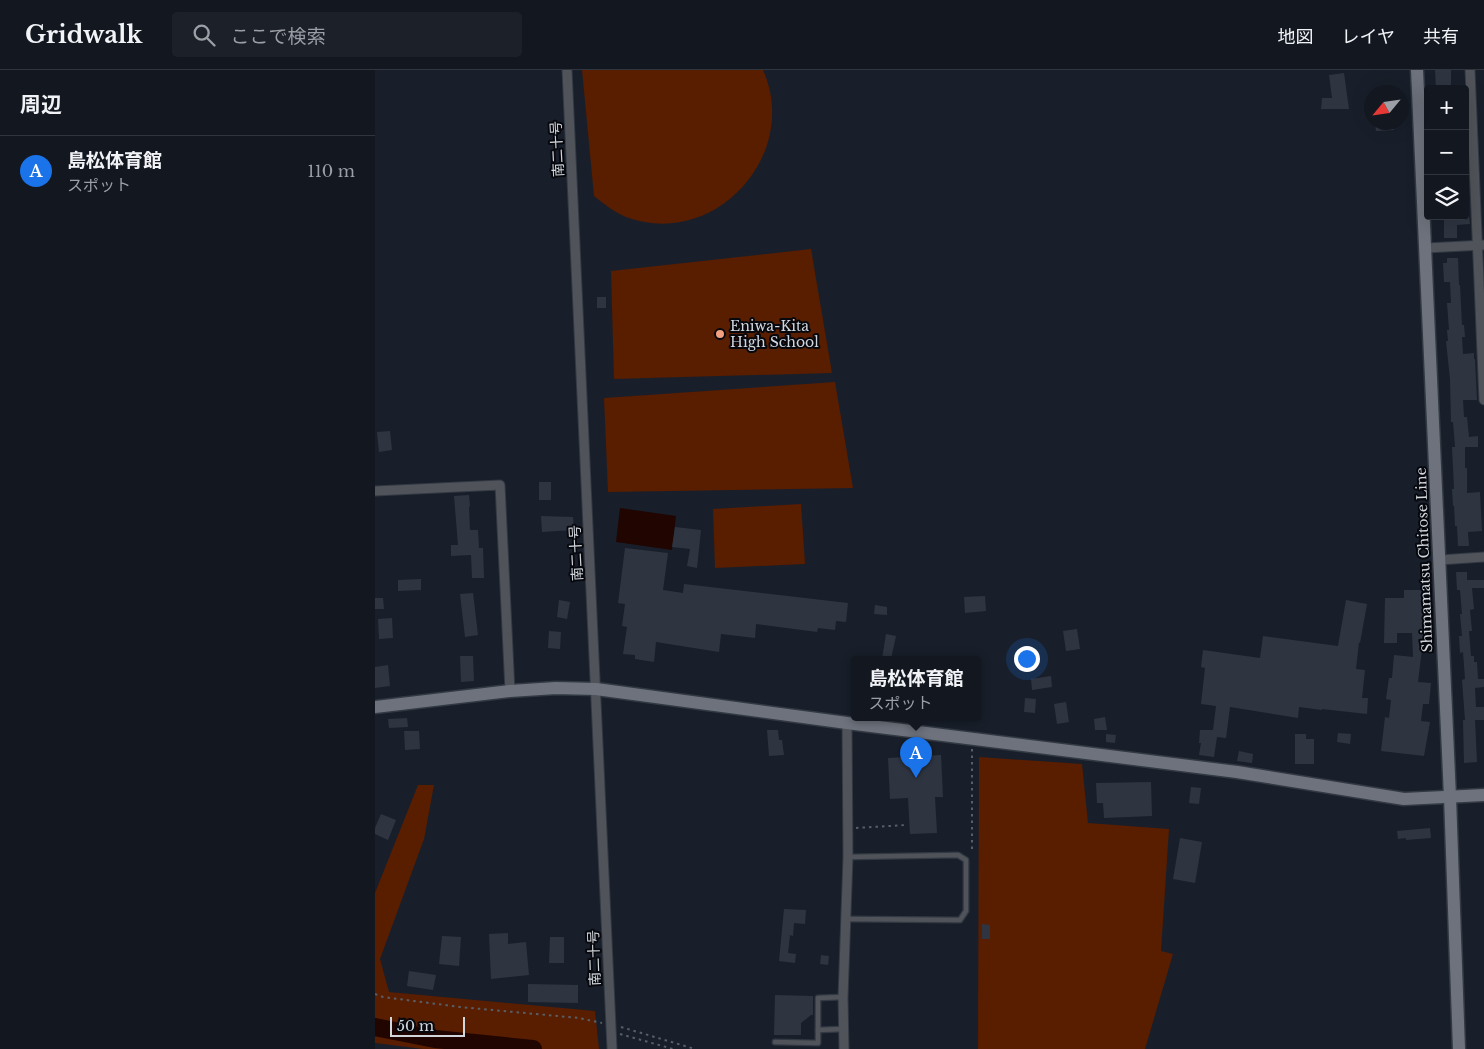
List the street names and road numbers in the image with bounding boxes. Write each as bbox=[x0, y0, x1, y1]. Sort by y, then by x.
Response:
street label: 南二十号 bbox=[547, 121, 567, 177]
street label: Shimamatsu Chitose Line bbox=[1412, 467, 1436, 653]
street label: 南二十号 bbox=[566, 525, 586, 581]
street label: 南二十号 bbox=[584, 930, 604, 986]

